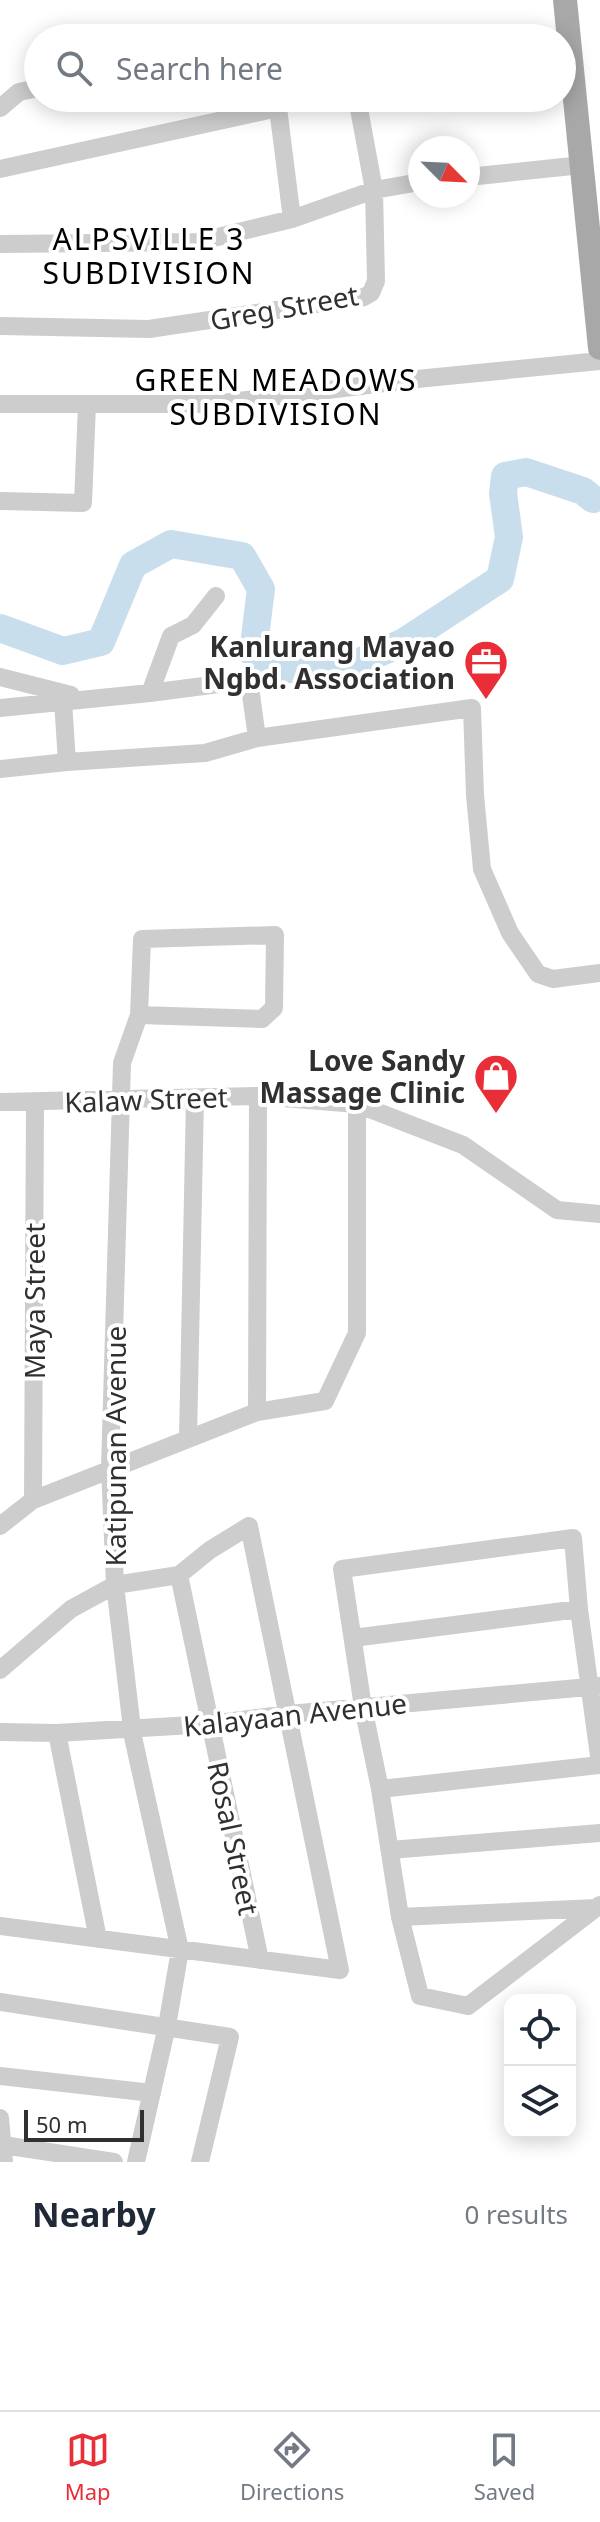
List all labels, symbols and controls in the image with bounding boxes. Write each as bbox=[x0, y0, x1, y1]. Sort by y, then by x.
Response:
search box bbox=[24, 24, 576, 112]
icon: search bbox=[52, 46, 96, 90]
text: Search here bbox=[116, 48, 283, 89]
north arrow bbox=[408, 136, 480, 208]
district label: ALPSVILLE 3 SUBDIVISION bbox=[42, 218, 256, 293]
street label: Greg Street bbox=[207, 275, 361, 339]
district label: GREEN MEADOWS SUBDIVISION bbox=[135, 359, 417, 434]
place label: Kanlurang Mayao Ngbd. Association bbox=[203, 627, 455, 697]
office icon: Kanlurang Mayao Ngbd. Association bbox=[462, 638, 510, 701]
place label: Love Sandy Massage Clinic bbox=[260, 1041, 465, 1111]
shop icon: Love Sandy Massage Clinic bbox=[472, 1052, 520, 1115]
street label: Kalaw Street bbox=[64, 1077, 228, 1121]
street label: Maya Street bbox=[15, 1223, 53, 1379]
street label: Katipunan Avenue bbox=[96, 1326, 134, 1566]
street label: Kalayaan Avenue bbox=[181, 1683, 409, 1745]
street label: Rosal Street bbox=[199, 1758, 269, 1918]
map controls bbox=[504, 1994, 576, 2138]
button: locate bbox=[504, 1994, 576, 2066]
button: layers bbox=[504, 2066, 576, 2138]
scale bar bbox=[24, 2106, 144, 2142]
text: 50 m bbox=[36, 2109, 87, 2139]
text: Nearby bbox=[32, 2191, 156, 2237]
text: 0 results bbox=[464, 2196, 568, 2232]
tab: Map bbox=[65, 2428, 111, 2506]
tab: Directions bbox=[240, 2428, 344, 2506]
tab: Saved bbox=[474, 2428, 535, 2506]

